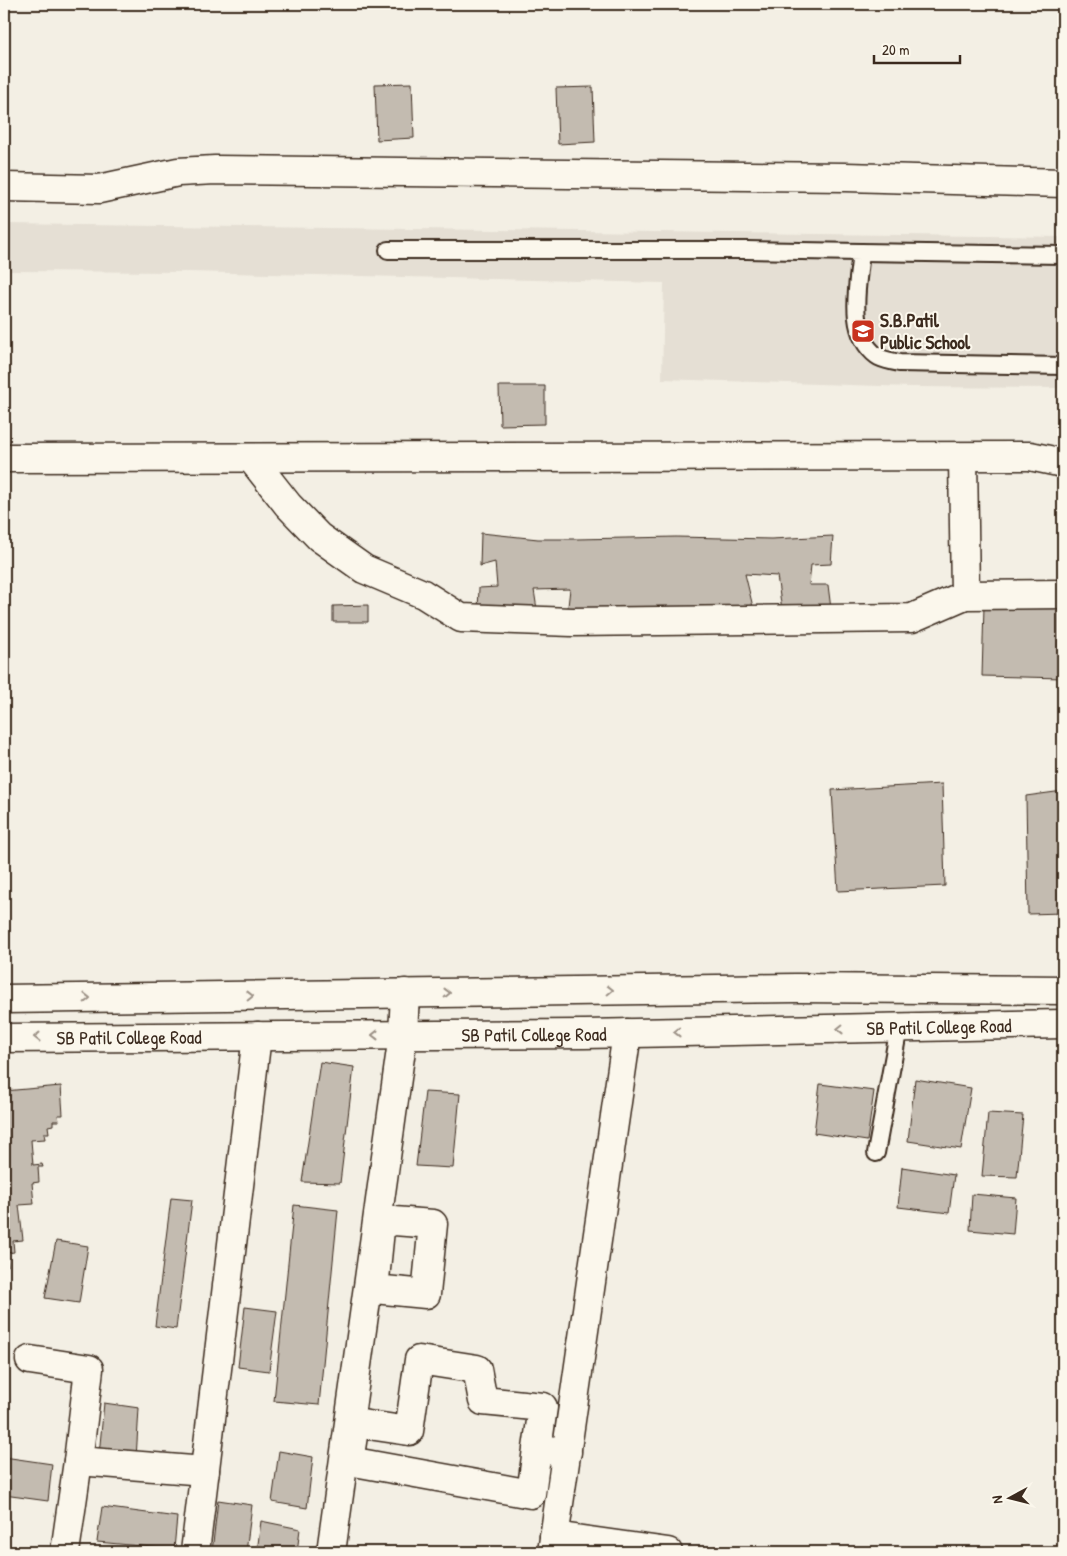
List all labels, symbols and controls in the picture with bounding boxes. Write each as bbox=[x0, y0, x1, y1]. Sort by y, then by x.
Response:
scale bar bbox=[874, 32, 961, 64]
text: 20 m bbox=[882, 39, 909, 60]
place label: S.B.Patil Public School bbox=[880, 307, 971, 355]
school or university icon: S.B.Patil Public School bbox=[850, 318, 876, 344]
one-way arrow bbox=[606, 985, 614, 996]
one-way arrow bbox=[444, 988, 452, 998]
one-way arrow bbox=[246, 991, 254, 1001]
one-way arrow bbox=[84, 993, 92, 1003]
street label: SB Patil College Road bbox=[866, 1012, 1012, 1041]
street label: SB Patil College Road bbox=[461, 1021, 607, 1048]
one-way arrow bbox=[835, 1023, 843, 1034]
street label: SB Patil College Road bbox=[56, 1024, 202, 1051]
one-way arrow bbox=[673, 1027, 680, 1037]
one-way arrow bbox=[370, 1030, 378, 1040]
one-way arrow bbox=[33, 1032, 40, 1042]
north arrow bbox=[984, 1474, 1034, 1524]
text: N bbox=[987, 1494, 1006, 1505]

